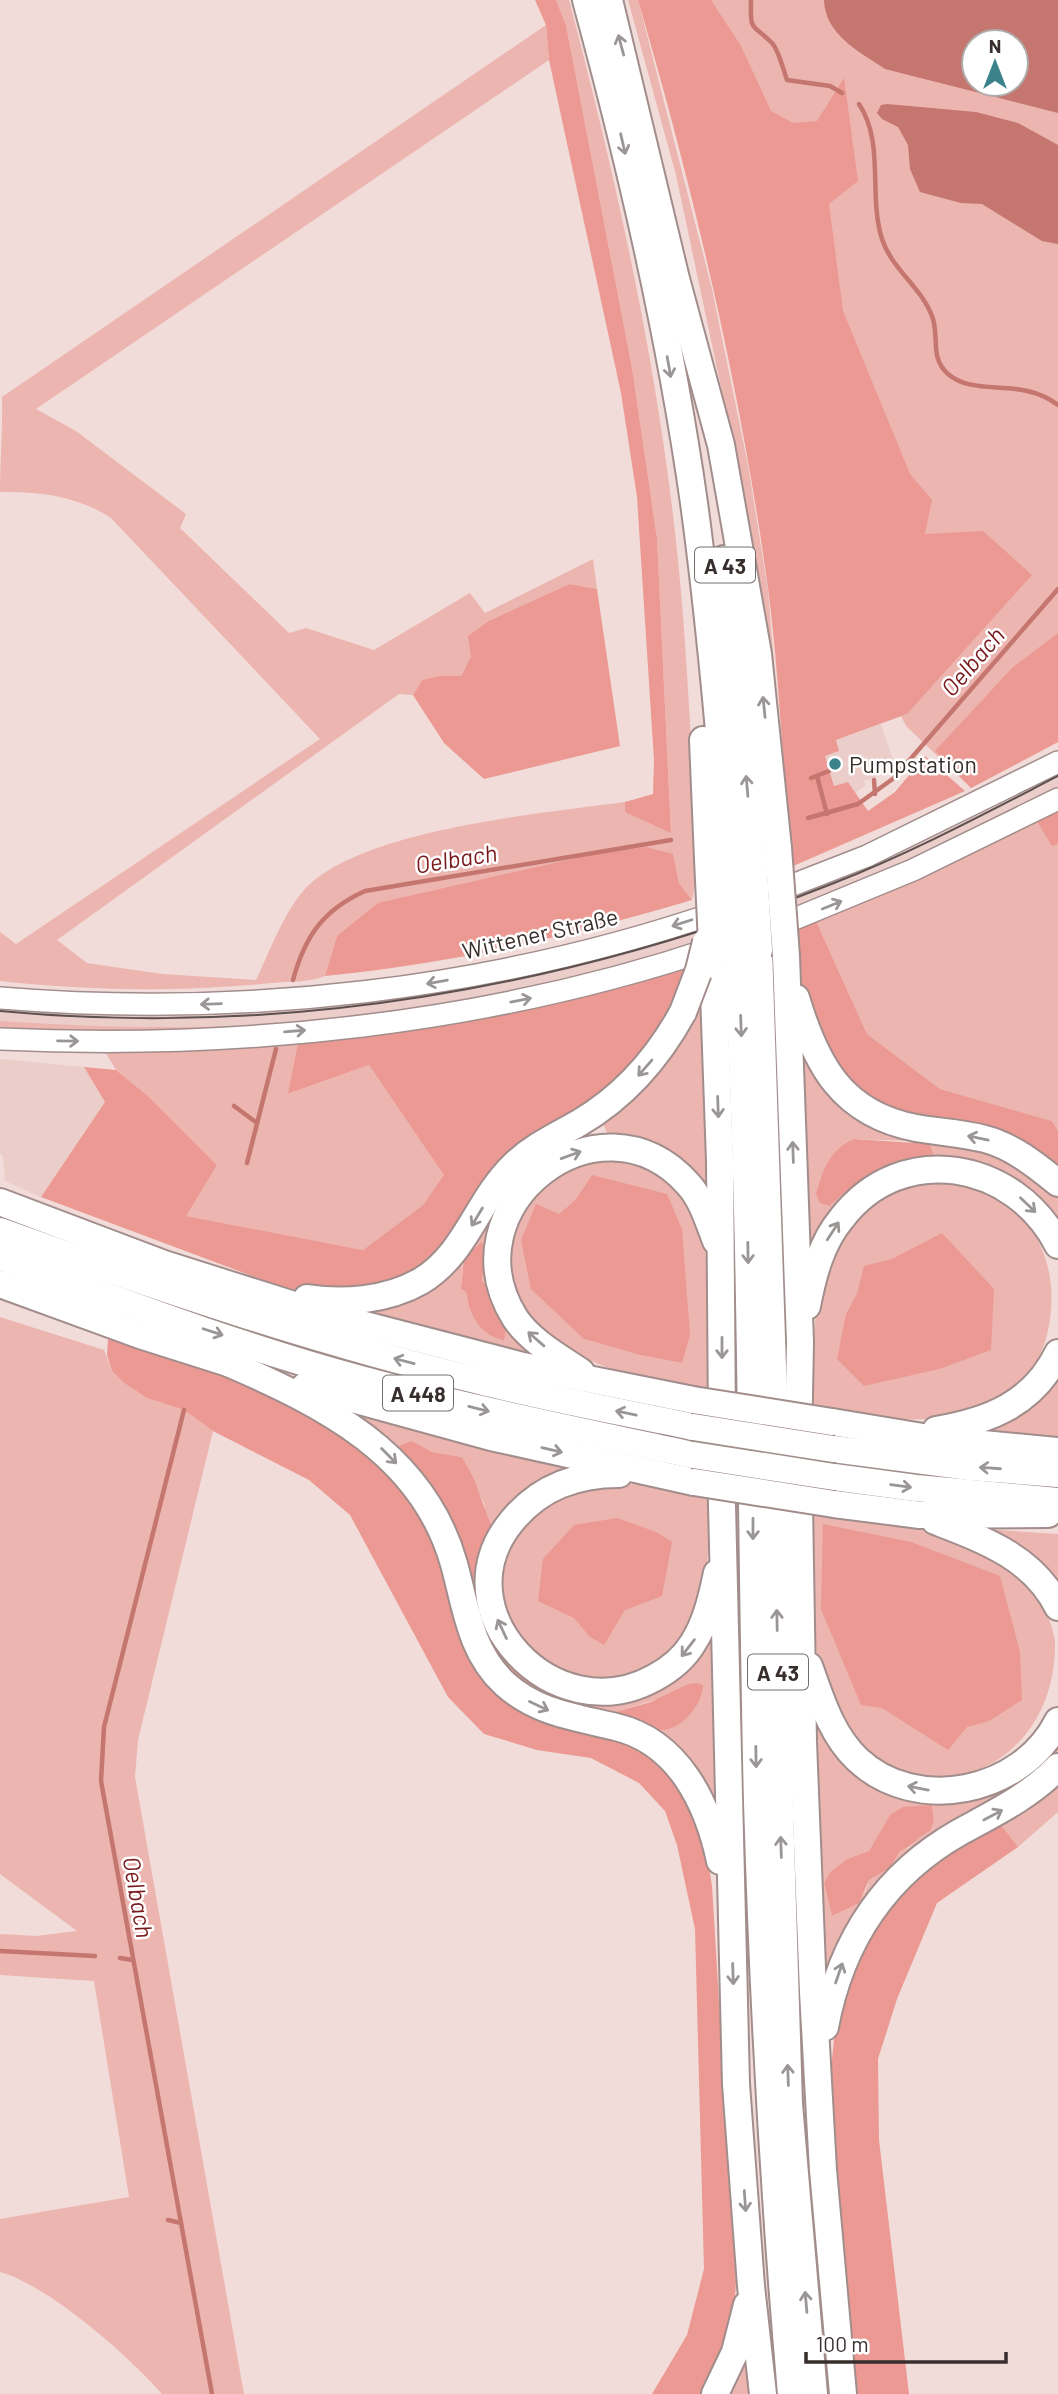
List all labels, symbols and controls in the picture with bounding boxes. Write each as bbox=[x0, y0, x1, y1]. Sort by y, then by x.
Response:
north arrow bbox=[960, 28, 1030, 98]
one-way arrow bbox=[614, 34, 627, 57]
text: N bbox=[989, 34, 1001, 57]
one-way arrow bbox=[617, 132, 630, 155]
one-way arrow bbox=[663, 355, 676, 378]
road number: A 43 bbox=[695, 548, 755, 582]
water label: Oelbach bbox=[934, 620, 1010, 702]
one-way arrow bbox=[757, 697, 770, 719]
place label: Pumpstation bbox=[849, 750, 977, 778]
marker: Pumpstation bbox=[827, 756, 843, 772]
one-way arrow bbox=[740, 775, 753, 797]
water label: Oelbach bbox=[413, 837, 499, 879]
one-way arrow bbox=[820, 898, 842, 911]
street label: Wittener Straße bbox=[459, 901, 621, 965]
one-way arrow bbox=[672, 918, 694, 931]
one-way arrow bbox=[426, 976, 449, 989]
one-way arrow bbox=[509, 993, 532, 1006]
one-way arrow bbox=[200, 997, 223, 1010]
one-way arrow bbox=[734, 1014, 747, 1037]
one-way arrow bbox=[284, 1024, 306, 1037]
one-way arrow bbox=[56, 1034, 79, 1048]
one-way arrow bbox=[637, 1059, 653, 1077]
one-way arrow bbox=[711, 1095, 725, 1118]
one-way arrow bbox=[967, 1131, 990, 1145]
one-way arrow bbox=[786, 1140, 799, 1163]
one-way arrow bbox=[559, 1148, 581, 1160]
one-way arrow bbox=[1019, 1197, 1036, 1214]
one-way arrow bbox=[470, 1207, 485, 1226]
one-way arrow bbox=[826, 1222, 840, 1241]
one-way arrow bbox=[741, 1241, 754, 1264]
one-way arrow bbox=[202, 1327, 224, 1339]
one-way arrow bbox=[527, 1331, 545, 1347]
one-way arrow bbox=[715, 1336, 729, 1359]
one-way arrow bbox=[394, 1354, 416, 1367]
road number: A 448 bbox=[383, 1376, 453, 1410]
one-way arrow bbox=[467, 1403, 490, 1416]
one-way arrow bbox=[615, 1405, 638, 1419]
one-way arrow bbox=[540, 1444, 563, 1458]
one-way arrow bbox=[380, 1448, 397, 1465]
one-way arrow bbox=[979, 1461, 1002, 1474]
one-way arrow bbox=[890, 1480, 912, 1493]
one-way arrow bbox=[746, 1518, 760, 1541]
one-way arrow bbox=[770, 1609, 784, 1632]
one-way arrow bbox=[495, 1618, 508, 1640]
one-way arrow bbox=[681, 1638, 695, 1657]
road number: A 43 bbox=[748, 1654, 808, 1690]
one-way arrow bbox=[528, 1700, 549, 1713]
one-way arrow bbox=[750, 1745, 763, 1768]
one-way arrow bbox=[907, 1781, 930, 1795]
one-way arrow bbox=[982, 1808, 1003, 1821]
one-way arrow bbox=[774, 1836, 788, 1859]
water label: Oelbach bbox=[118, 1854, 160, 1940]
one-way arrow bbox=[726, 1962, 739, 1985]
one-way arrow bbox=[834, 1962, 846, 1984]
one-way arrow bbox=[781, 2064, 794, 2087]
one-way arrow bbox=[739, 2189, 752, 2212]
one-way arrow bbox=[799, 2291, 812, 2313]
scale bar bbox=[806, 2320, 1006, 2364]
text: 100 m bbox=[816, 2331, 869, 2356]

